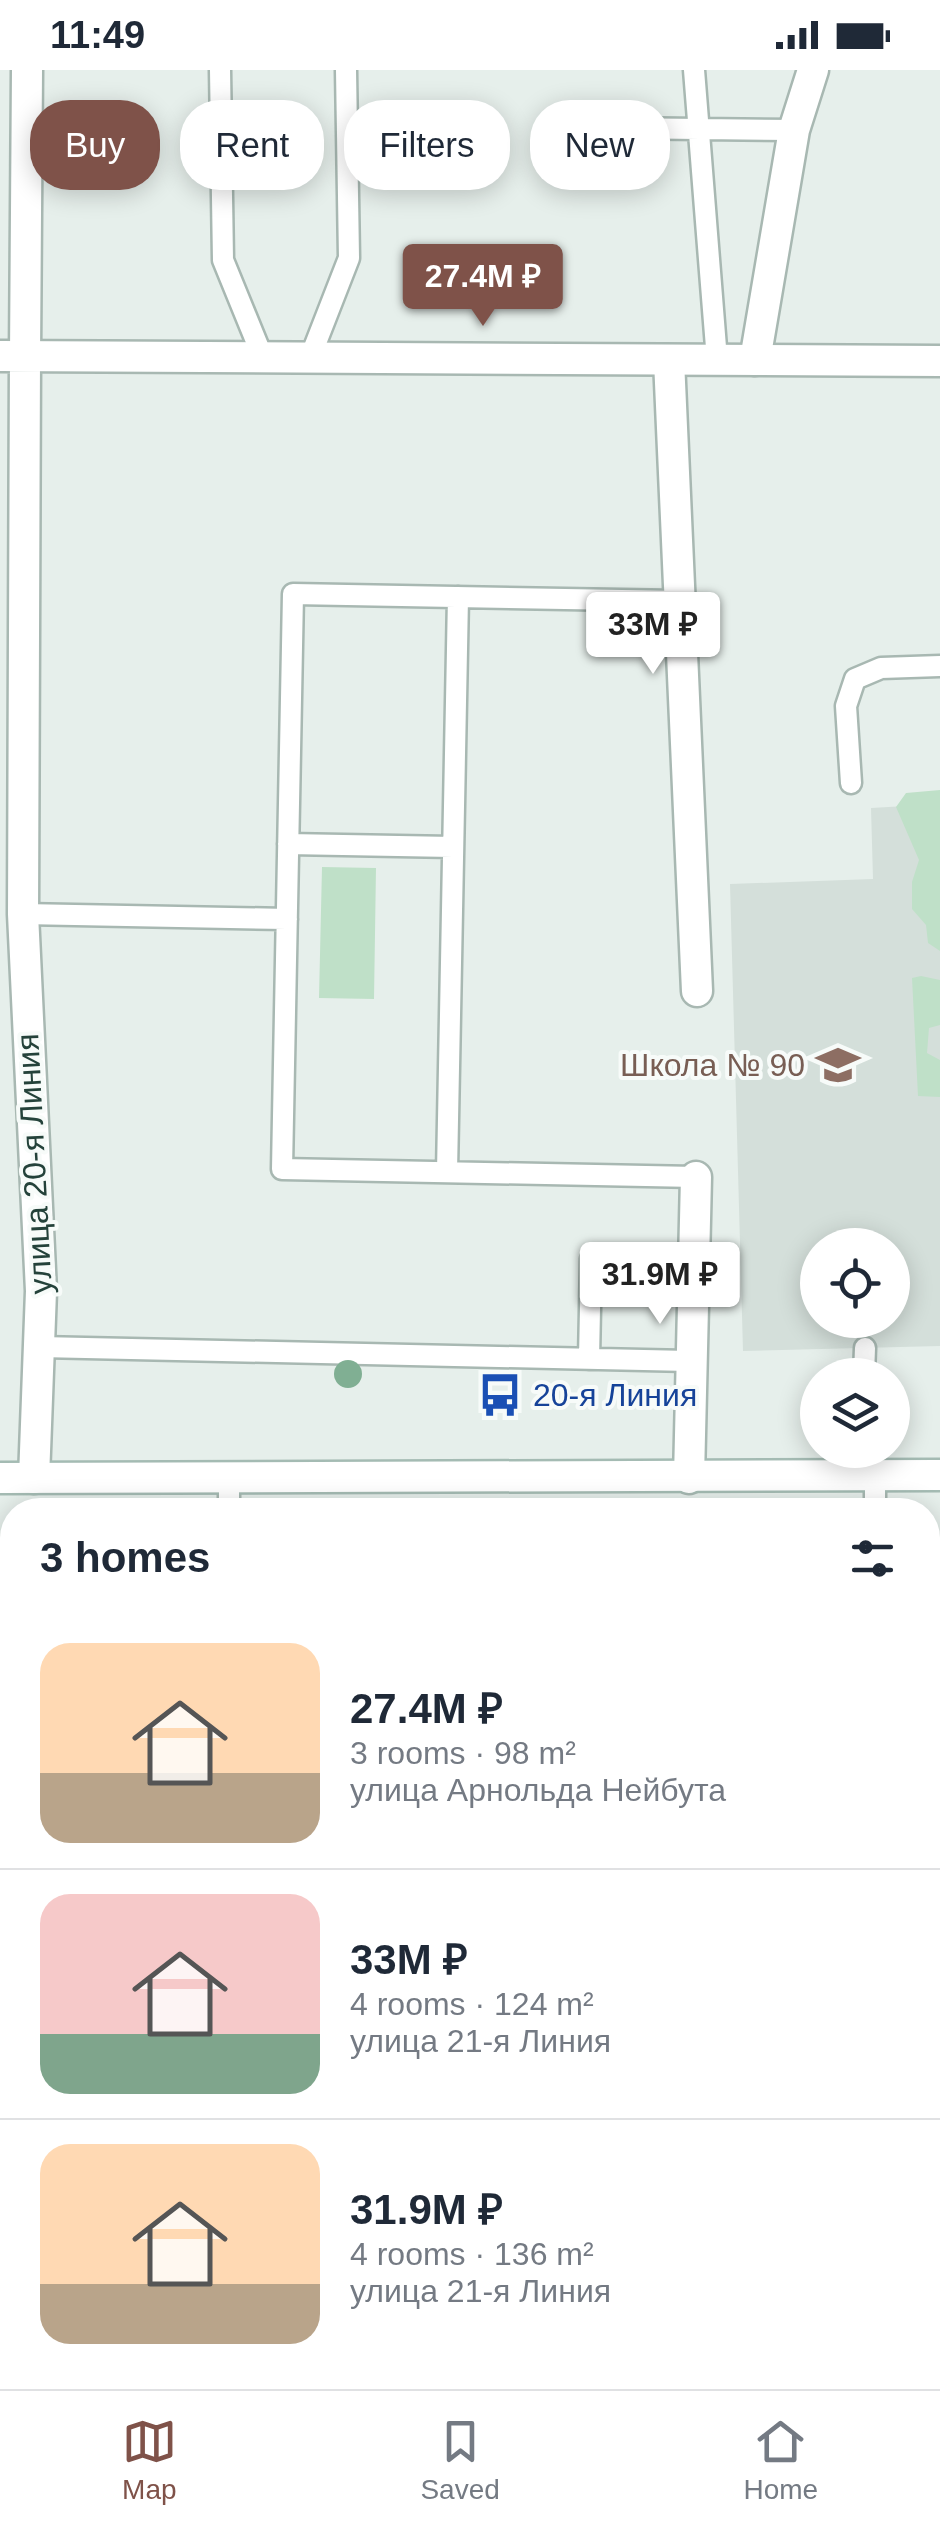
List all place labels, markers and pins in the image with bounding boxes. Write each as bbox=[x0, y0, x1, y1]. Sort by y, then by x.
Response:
pin: 27.4M ₽ bbox=[391, 244, 575, 329]
pin: 33M ₽ bbox=[583, 592, 723, 677]
school or university icon: Школа № 90 bbox=[814, 1041, 862, 1089]
place label: Школа № 90 bbox=[620, 1047, 805, 1083]
pin: 31.9M ₽ bbox=[568, 1242, 752, 1327]
bus stop icon: 20-я Линия bbox=[476, 1371, 524, 1419]
place label: 20-я Линия bbox=[533, 1377, 697, 1413]

